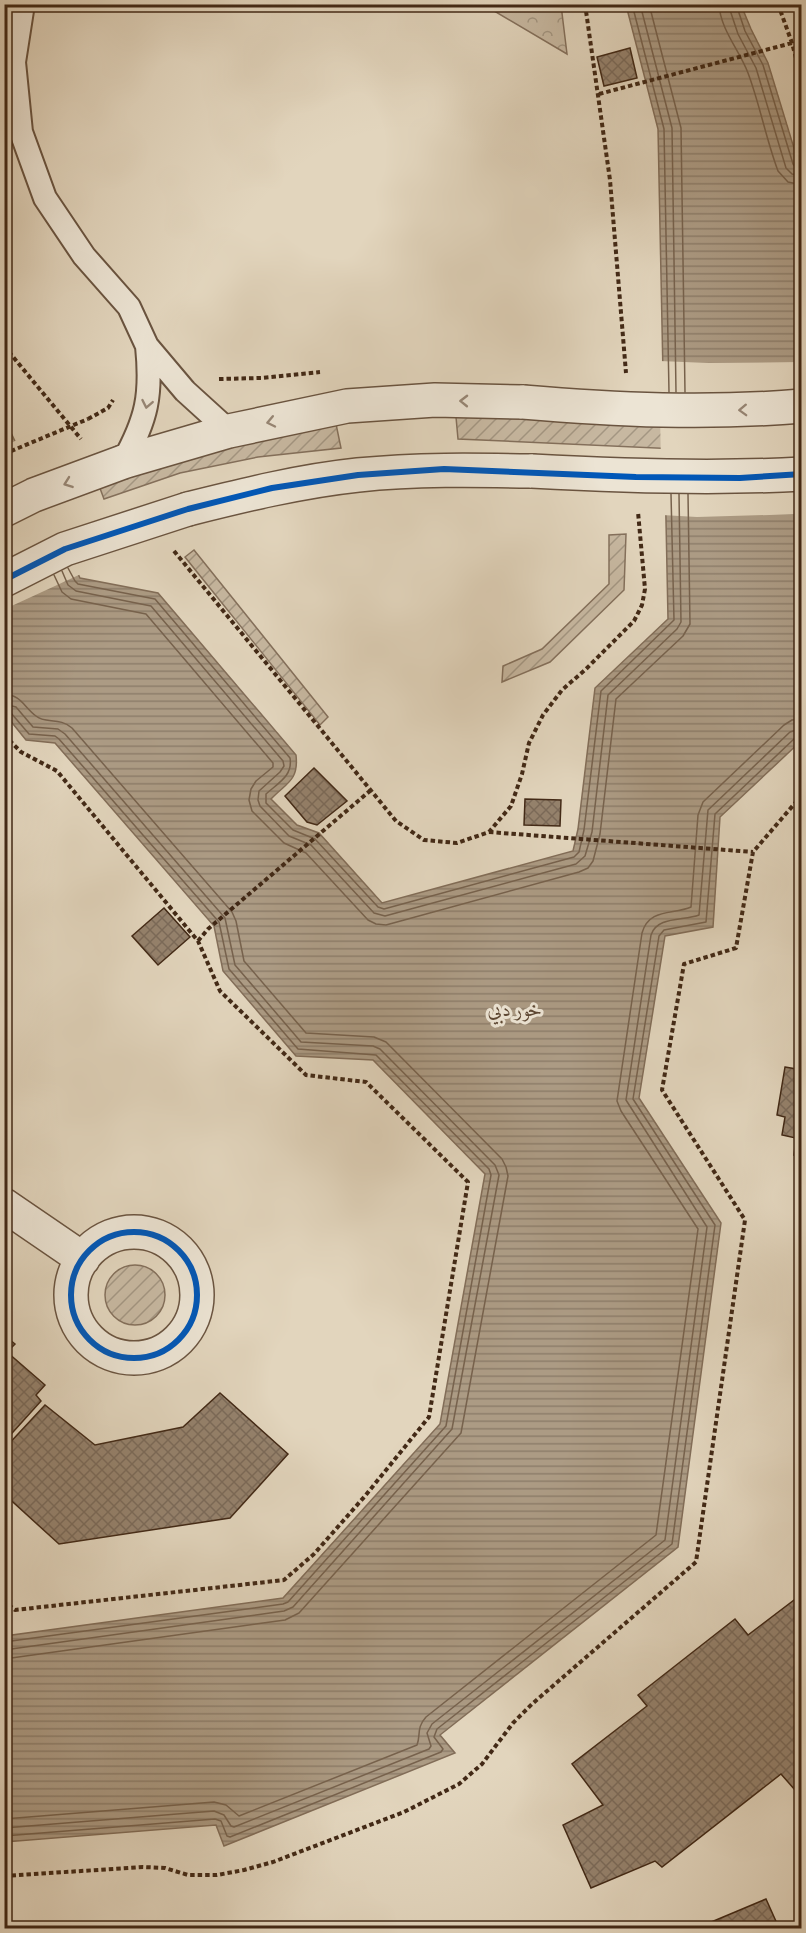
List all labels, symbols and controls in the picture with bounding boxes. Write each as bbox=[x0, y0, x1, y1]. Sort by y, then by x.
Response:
one-way arrow bbox=[460, 394, 469, 407]
one-way arrow bbox=[141, 399, 154, 409]
one-way arrow bbox=[739, 404, 748, 416]
one-way arrow bbox=[266, 415, 276, 428]
one-way arrow bbox=[63, 475, 74, 488]
water label: خور دبي bbox=[487, 996, 543, 1025]

